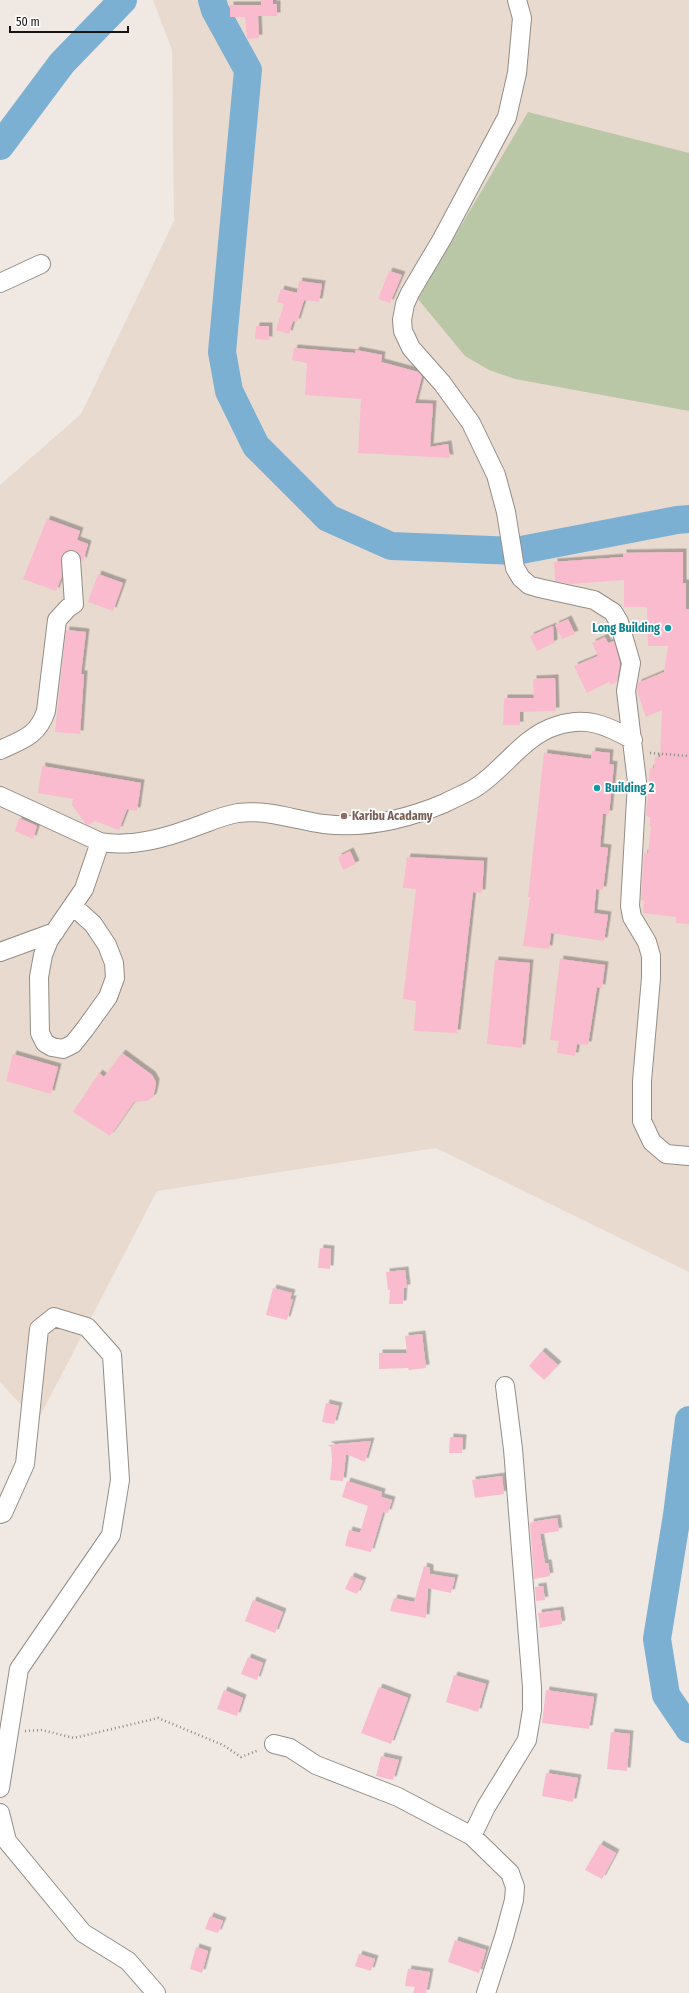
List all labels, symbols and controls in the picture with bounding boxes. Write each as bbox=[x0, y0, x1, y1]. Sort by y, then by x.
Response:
scale bar bbox=[10, 8, 128, 34]
text: 50 m bbox=[16, 15, 40, 29]
place label: Long Building bbox=[592, 621, 660, 635]
marker: Long Building bbox=[663, 623, 673, 633]
place label: Building 2 bbox=[605, 781, 655, 795]
marker: Building 2 bbox=[592, 783, 602, 793]
place label: Karibu Acadamy bbox=[352, 809, 433, 823]
marker: Karibu Acadamy bbox=[339, 811, 349, 821]

